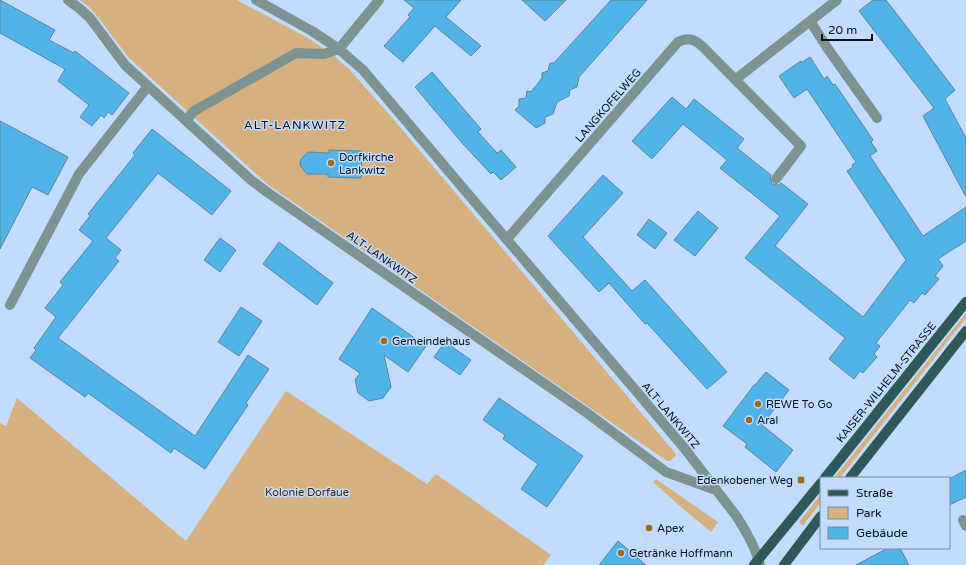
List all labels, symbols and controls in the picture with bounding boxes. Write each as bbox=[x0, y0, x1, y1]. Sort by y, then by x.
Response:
scale bar bbox=[822, 16, 872, 42]
text: 20 m bbox=[828, 23, 857, 37]
street label: LANGKOFELWEG bbox=[573, 66, 644, 145]
district label: ALT-LANKWITZ bbox=[244, 118, 346, 132]
place label: Dorfkirche Lankwitz bbox=[339, 151, 394, 177]
marker: Dorfkirche Lankwitz bbox=[326, 158, 336, 168]
street label: ALT-LANKWITZ bbox=[344, 228, 419, 286]
street label: KAISER-WILHELM-STRASSE bbox=[834, 319, 939, 445]
place label: Gemeindehaus bbox=[392, 335, 470, 348]
marker: Gemeindehaus bbox=[379, 336, 389, 346]
street label: ALT-LANKWITZ bbox=[639, 379, 702, 451]
place label: REWE To Go bbox=[766, 398, 833, 411]
marker: REWE To Go bbox=[753, 399, 763, 409]
place label: Aral bbox=[757, 414, 778, 427]
marker: Aral bbox=[744, 415, 754, 425]
place label: Edenkobener Weg bbox=[697, 474, 793, 487]
marker: Edenkobener Weg bbox=[796, 475, 806, 485]
legend bbox=[820, 477, 950, 549]
park label: Kolonie Dorfaue bbox=[265, 486, 349, 499]
text: Straße bbox=[856, 486, 893, 500]
text: Park bbox=[856, 506, 882, 520]
place label: Apex bbox=[657, 522, 684, 535]
marker: Apex bbox=[644, 523, 654, 533]
text: Gebäude bbox=[856, 526, 908, 540]
place label: Getränke Hoffmann bbox=[629, 547, 733, 560]
marker: Getränke Hoffmann bbox=[616, 548, 626, 558]

